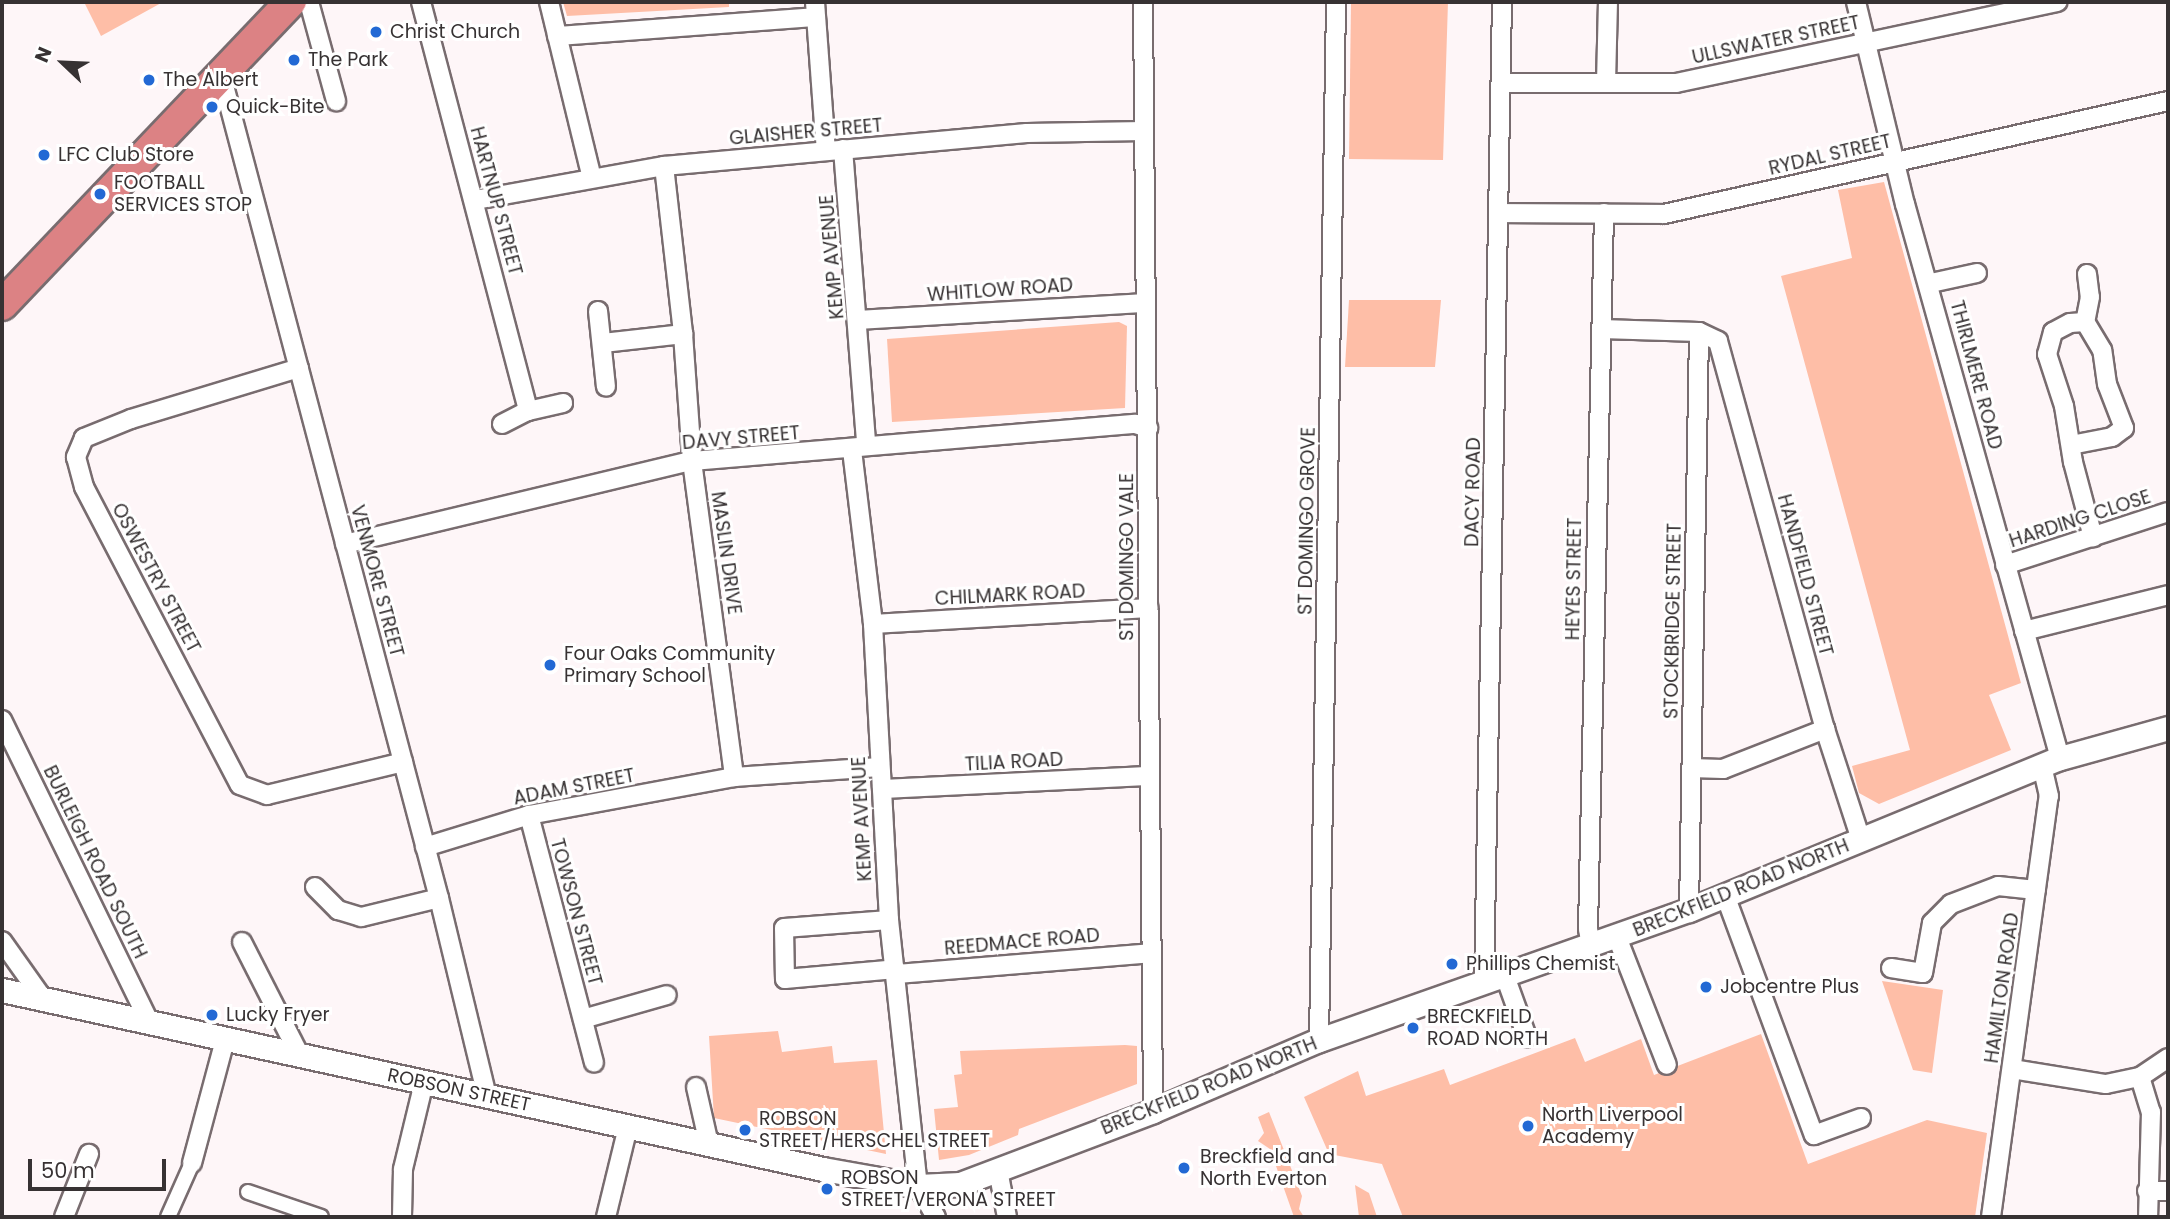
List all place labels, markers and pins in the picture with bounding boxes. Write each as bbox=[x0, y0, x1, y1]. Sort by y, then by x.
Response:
place label: Christ Church bbox=[390, 21, 520, 43]
marker: Christ Church bbox=[368, 24, 384, 40]
place label: The Park bbox=[308, 49, 388, 71]
marker: The Park bbox=[286, 52, 302, 68]
place label: The Albert bbox=[163, 69, 258, 91]
marker: The Albert bbox=[141, 72, 157, 88]
place label: Quick-Bite bbox=[226, 96, 325, 118]
marker: Quick-Bite bbox=[204, 99, 220, 115]
place label: LFC Club Store bbox=[58, 144, 194, 166]
marker: LFC Club Store bbox=[36, 147, 52, 163]
place label: FOOTBALL SERVICES STOP bbox=[114, 172, 252, 216]
marker: FOOTBALL SERVICES STOP bbox=[92, 186, 108, 202]
place label: Four Oaks Community Primary School bbox=[564, 643, 775, 687]
marker: Four Oaks Community Primary School bbox=[542, 657, 558, 673]
place label: Phillips Chemist bbox=[1466, 953, 1615, 975]
marker: Phillips Chemist bbox=[1444, 956, 1460, 972]
place label: Jobcentre Plus bbox=[1720, 976, 1859, 998]
marker: Jobcentre Plus bbox=[1698, 979, 1714, 995]
place label: Lucky Fryer bbox=[226, 1004, 330, 1026]
place label: BRECKFIELD ROAD NORTH bbox=[1427, 1006, 1548, 1050]
marker: Lucky Fryer bbox=[204, 1007, 220, 1023]
marker: BRECKFIELD ROAD NORTH bbox=[1405, 1020, 1421, 1036]
place label: North Liverpool Academy bbox=[1542, 1104, 1683, 1148]
place label: ROBSON STREET/HERSCHEL STREET bbox=[759, 1108, 990, 1152]
marker: North Liverpool Academy bbox=[1520, 1118, 1536, 1134]
marker: ROBSON STREET/HERSCHEL STREET bbox=[737, 1122, 753, 1138]
place label: Breckfield and North Everton bbox=[1200, 1146, 1335, 1190]
marker: Breckfield and North Everton bbox=[1174, 1158, 1194, 1178]
place label: ROBSON STREET/VERONA STREET bbox=[841, 1167, 1056, 1211]
marker: ROBSON STREET/VERONA STREET bbox=[819, 1181, 835, 1197]

